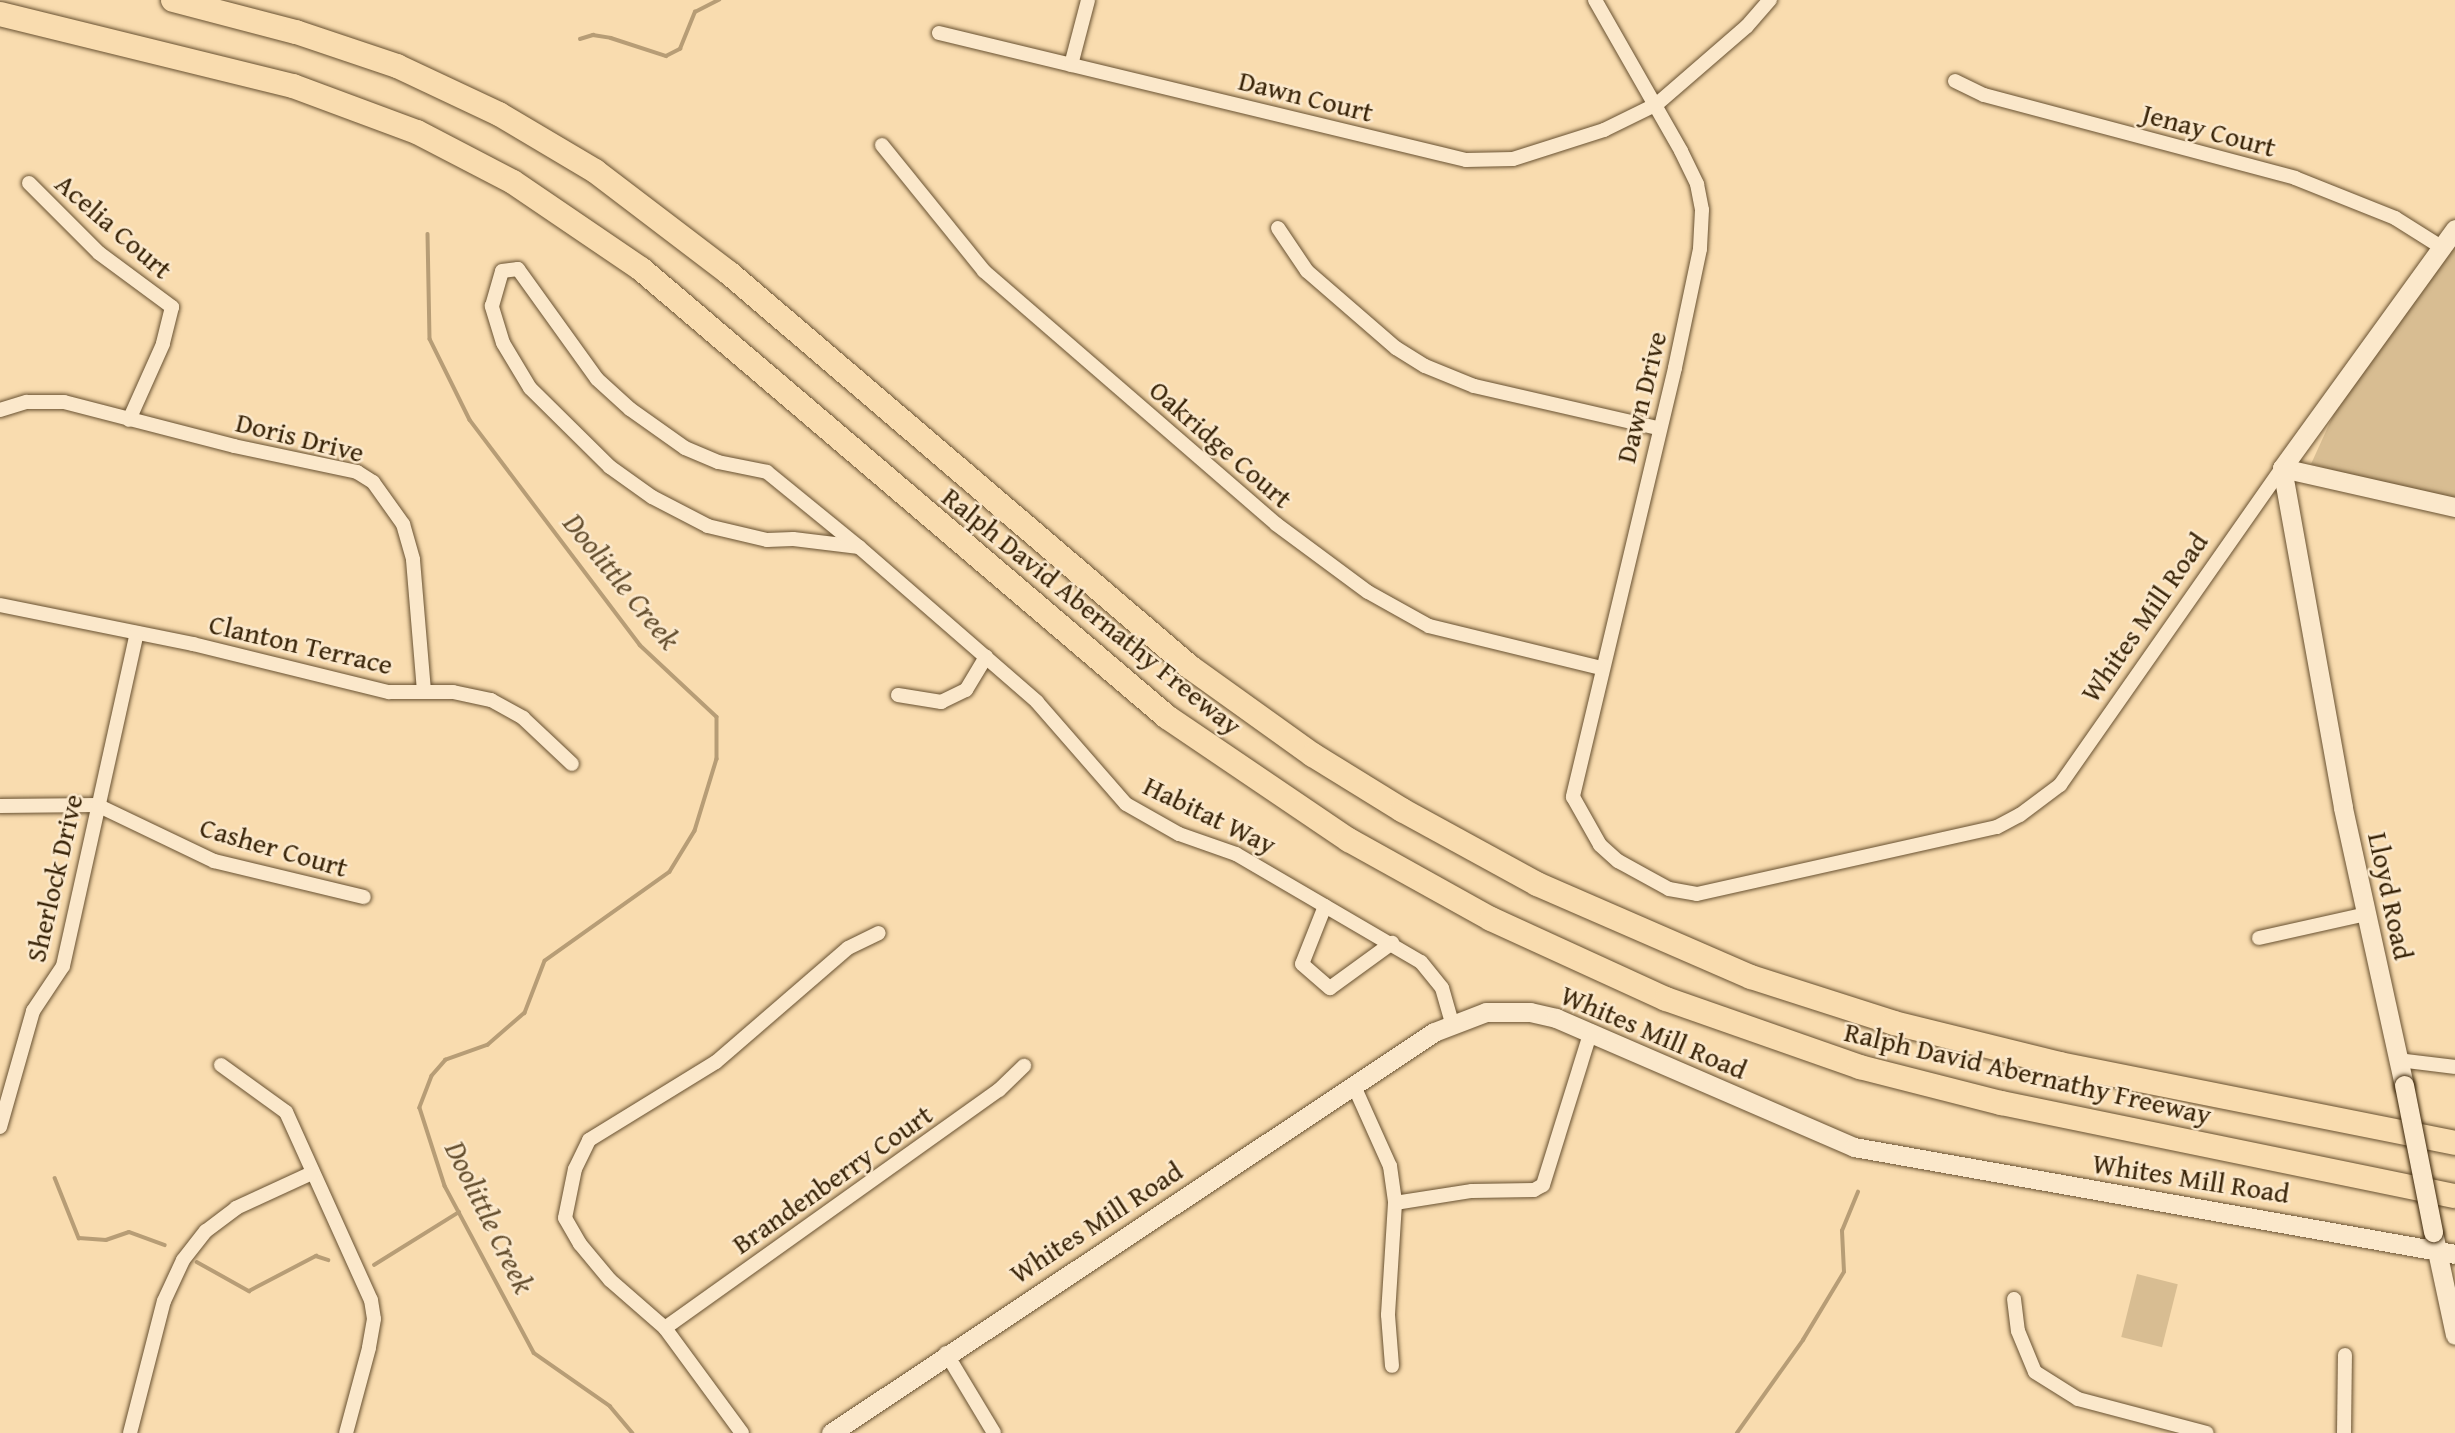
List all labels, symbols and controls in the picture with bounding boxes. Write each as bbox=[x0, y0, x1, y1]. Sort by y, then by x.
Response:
street label: Dawn Court bbox=[1235, 63, 1377, 129]
street label: Jenay Court bbox=[2138, 96, 2280, 164]
street label: Acelia Court bbox=[49, 166, 179, 286]
street label: Dawn Drive bbox=[1608, 328, 1674, 466]
street label: Oakridge Court bbox=[1143, 373, 1299, 515]
street label: Doris Drive bbox=[232, 405, 368, 469]
street label: Ralph David Abernathy Freeway bbox=[936, 480, 1248, 742]
water label: Doolittle Creek bbox=[556, 505, 688, 657]
street label: Whites Mill Road bbox=[2073, 526, 2215, 708]
street label: Clanton Terrace bbox=[206, 607, 396, 681]
street label: Habitat Way bbox=[1138, 769, 1282, 861]
street label: Sherlock Drive bbox=[18, 791, 90, 965]
street label: Casher Court bbox=[196, 810, 352, 884]
street label: Lloyd Road bbox=[2361, 829, 2421, 963]
street label: Whites Mill Road bbox=[1556, 978, 1752, 1086]
street label: Ralph David Abernathy Freeway bbox=[1841, 1014, 2215, 1132]
street label: Brandenberry Court bbox=[725, 1097, 939, 1261]
water label: Doolittle Creek bbox=[438, 1135, 542, 1299]
street label: Whites Mill Road bbox=[2090, 1146, 2292, 1210]
street label: Whites Mill Road bbox=[1003, 1154, 1189, 1290]

